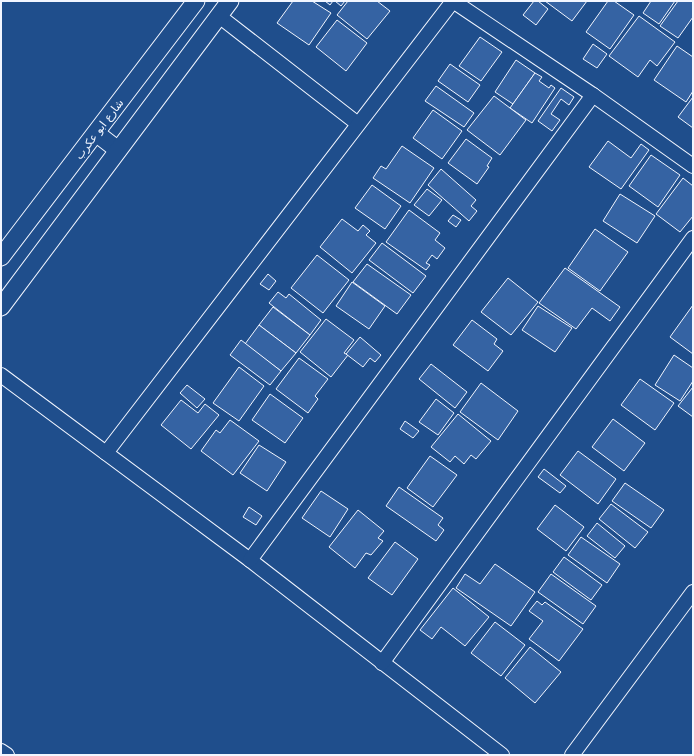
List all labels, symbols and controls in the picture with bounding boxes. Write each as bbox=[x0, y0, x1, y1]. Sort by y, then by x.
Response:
street label: شارع ابو عكرب bbox=[72, 97, 126, 162]

